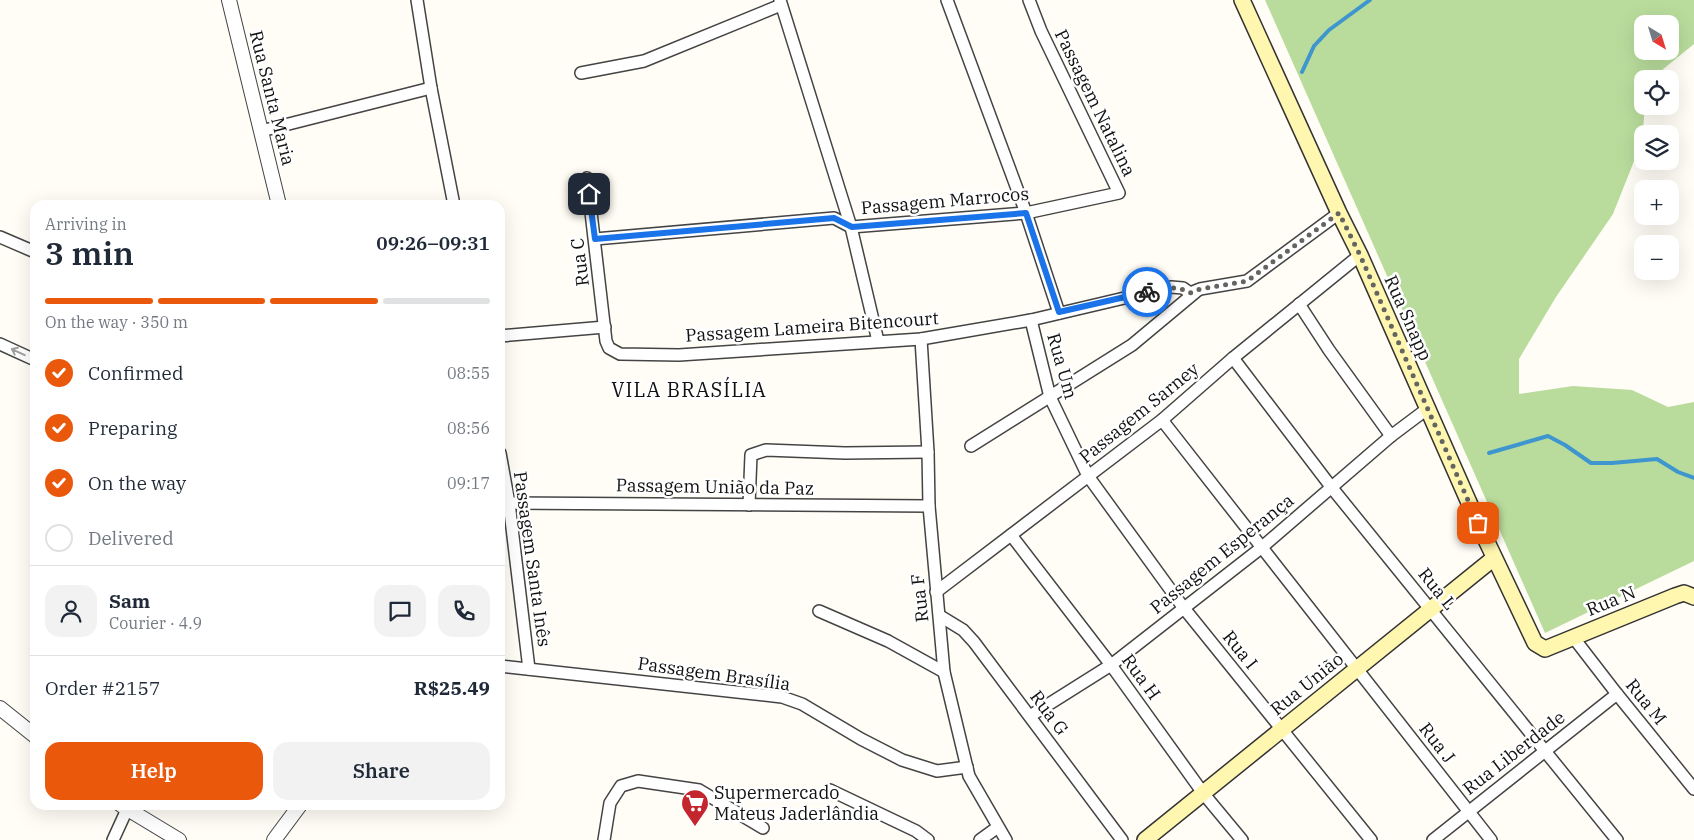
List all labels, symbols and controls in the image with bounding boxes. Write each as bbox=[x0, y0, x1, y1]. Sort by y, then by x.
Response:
north arrow bbox=[1634, 15, 1679, 60]
map controls bbox=[1634, 15, 1679, 280]
street label: Passagem Natalina bbox=[1050, 25, 1141, 180]
street label: Rua Santa Maria bbox=[245, 28, 300, 168]
button: locate bbox=[1634, 70, 1679, 115]
button: layers bbox=[1634, 125, 1679, 170]
pin bbox=[568, 173, 610, 215]
icon: home bbox=[575, 180, 603, 208]
button: + bbox=[1634, 180, 1679, 225]
street label: Passagem Marrocos bbox=[860, 182, 1030, 219]
text: Arriving in bbox=[45, 214, 127, 234]
text: 09:26–09:31 bbox=[376, 231, 490, 255]
text: 3 min bbox=[45, 232, 134, 274]
button: − bbox=[1634, 235, 1679, 280]
street label: Rua C bbox=[565, 236, 594, 288]
courier bbox=[1122, 267, 1172, 317]
street label: Rua Snapp bbox=[1379, 271, 1437, 364]
icon: bike bbox=[1133, 278, 1161, 306]
street label: Passagem Lameira Bitencourt bbox=[685, 306, 939, 347]
text: On the way · 350 m bbox=[45, 312, 188, 332]
street label: Rua Um bbox=[1042, 330, 1083, 401]
one-way arrow bbox=[10, 347, 25, 357]
street label: Passagem Sarney bbox=[1074, 357, 1204, 468]
icon: check bbox=[45, 359, 73, 387]
text: Confirmed bbox=[88, 361, 183, 385]
text: 08:55 bbox=[447, 363, 490, 383]
district label: VILA BRASÍLIA bbox=[611, 376, 767, 403]
icon: check bbox=[45, 414, 73, 442]
text: Preparing bbox=[88, 416, 177, 440]
text: 08:56 bbox=[447, 418, 490, 438]
icon: check bbox=[45, 469, 73, 497]
street label: Passagem Santa Inês bbox=[509, 470, 556, 648]
text: On the way bbox=[88, 471, 186, 495]
text: 09:17 bbox=[447, 473, 490, 493]
street label: Passagem União da Paz bbox=[616, 473, 814, 500]
street label: Passagem Esperança bbox=[1145, 488, 1298, 619]
pin bbox=[1457, 502, 1499, 544]
icon: bag bbox=[1464, 509, 1492, 537]
text: Delivered bbox=[88, 526, 174, 550]
street label: Rua L bbox=[1413, 563, 1461, 615]
street label: Rua F bbox=[906, 573, 933, 623]
street label: Rua N bbox=[1583, 580, 1639, 621]
button: person bbox=[45, 585, 97, 637]
button: chat bbox=[374, 585, 426, 637]
button: phone bbox=[438, 585, 490, 637]
text: Sam bbox=[109, 589, 150, 613]
text: Courier · 4.9 bbox=[109, 613, 202, 633]
street label: Rua I bbox=[1218, 626, 1263, 674]
street label: Rua União bbox=[1265, 647, 1348, 720]
street label: Rua H bbox=[1117, 649, 1166, 704]
street label: Passagem Brasília bbox=[636, 651, 792, 696]
street label: Rua M bbox=[1621, 674, 1672, 729]
text: Order #2157 bbox=[45, 676, 160, 700]
text: R$25.49 bbox=[414, 676, 490, 700]
street label: Rua G bbox=[1025, 686, 1074, 740]
street label: Rua Liberdade bbox=[1458, 706, 1569, 800]
street label: Rua J bbox=[1414, 718, 1460, 768]
button: Help bbox=[45, 742, 263, 800]
button: Share bbox=[273, 742, 490, 800]
place label: Supermercado Mateus Jaderlândia bbox=[714, 781, 879, 825]
supermarket icon: Supermercado Mateus Jaderlândia bbox=[680, 788, 710, 827]

